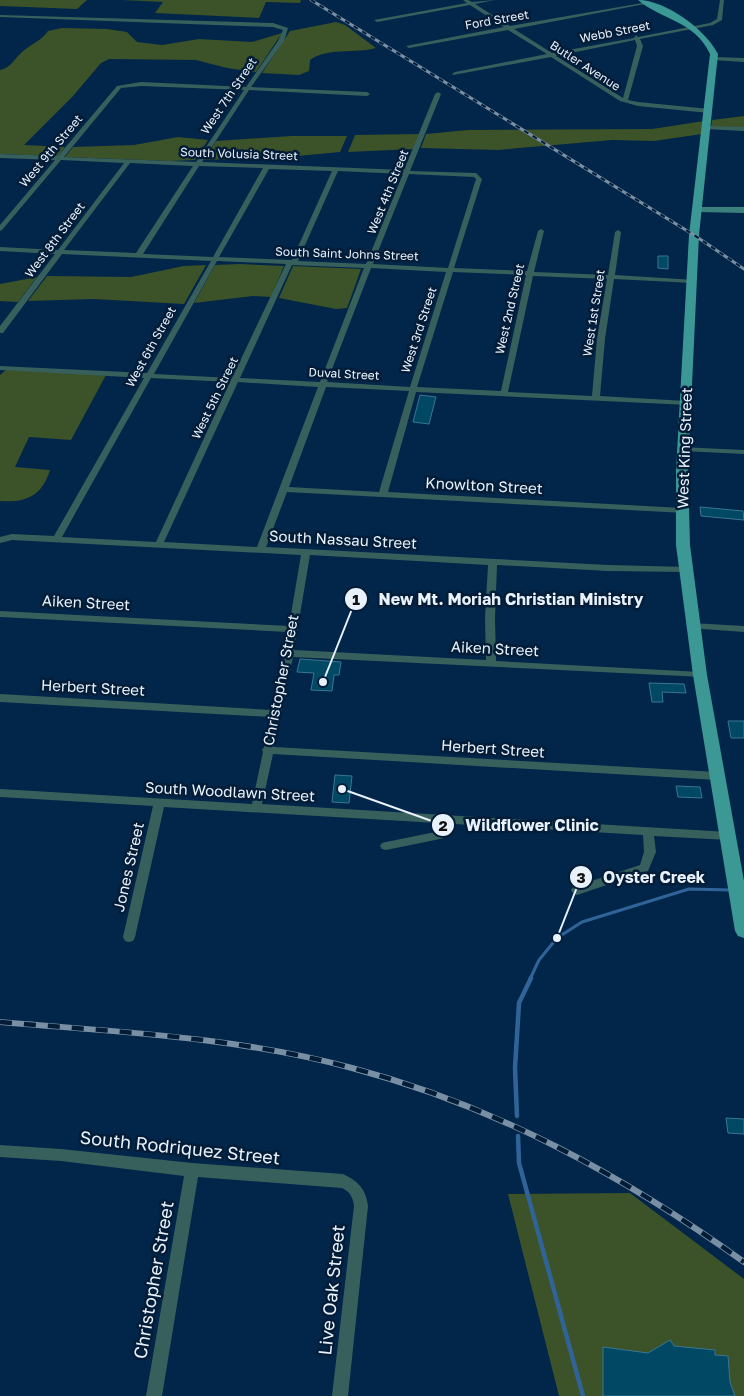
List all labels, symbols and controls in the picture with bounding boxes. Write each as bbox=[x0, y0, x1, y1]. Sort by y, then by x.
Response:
street label: Ford Street bbox=[464, 6, 530, 33]
street label: Webb Street bbox=[578, 17, 652, 46]
street label: Butler Avenue bbox=[547, 37, 623, 94]
street label: West 7th Street bbox=[197, 54, 260, 137]
street label: West 9th Street bbox=[16, 111, 85, 190]
street label: South Volusia Street bbox=[180, 144, 298, 163]
street label: West 4th Street bbox=[364, 147, 411, 236]
street label: West 8th Street bbox=[21, 199, 88, 280]
street label: South Saint Johns Street bbox=[275, 243, 419, 264]
street label: West 2nd Street bbox=[492, 262, 527, 356]
street label: West 1st Street bbox=[579, 268, 608, 357]
street label: West 3rd Street bbox=[398, 285, 440, 375]
street label: West 6th Street bbox=[122, 304, 179, 390]
street label: West 5th Street bbox=[188, 354, 241, 441]
street label: Duval Street bbox=[308, 364, 380, 383]
street label: West King Street bbox=[673, 387, 695, 509]
street label: Knowlton Street bbox=[425, 473, 543, 497]
street label: South Nassau Street bbox=[269, 526, 417, 552]
callout: New Mt. Moriah Christian Ministry bbox=[344, 584, 654, 615]
text: New Mt. Moriah Christian Ministry bbox=[379, 589, 644, 609]
text: 1 bbox=[352, 590, 360, 608]
street label: Aiken Street bbox=[41, 591, 131, 613]
street label: Christopher Street bbox=[258, 613, 302, 747]
street label: Aiken Street bbox=[450, 637, 540, 659]
street label: Herbert Street bbox=[41, 675, 146, 699]
street label: Herbert Street bbox=[440, 735, 546, 761]
street label: South Woodlawn Street bbox=[145, 778, 316, 804]
callout: Wildflower Clinic bbox=[431, 810, 609, 841]
text: Wildflower Clinic bbox=[465, 815, 599, 835]
text: 2 bbox=[438, 816, 448, 834]
street label: Jones Street bbox=[109, 820, 147, 913]
callout: Oyster Creek bbox=[568, 862, 716, 893]
text: Oyster Creek bbox=[603, 867, 706, 887]
text: 3 bbox=[576, 868, 586, 886]
street label: South Rodriquez Street bbox=[79, 1126, 281, 1168]
street label: Christopher Street bbox=[128, 1199, 178, 1361]
street label: Live Oak Street bbox=[313, 1224, 349, 1356]

